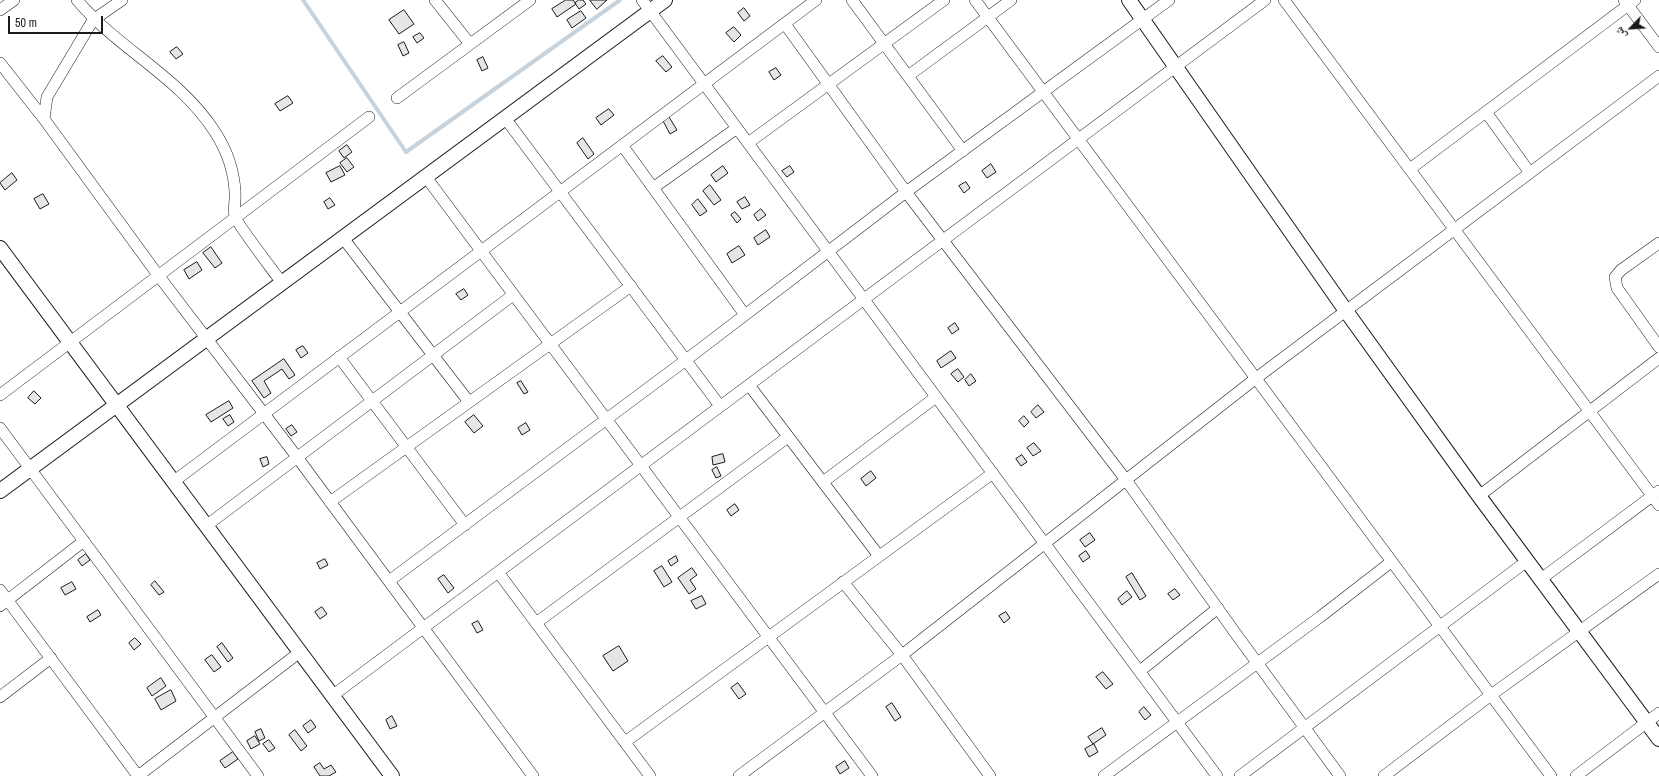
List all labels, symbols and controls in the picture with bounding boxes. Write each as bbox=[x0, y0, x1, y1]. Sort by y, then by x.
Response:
scale bar bbox=[10, 8, 105, 34]
north arrow bbox=[1611, 8, 1651, 48]
text: 50 m bbox=[15, 15, 37, 31]
text: ش bbox=[1611, 25, 1629, 41]

